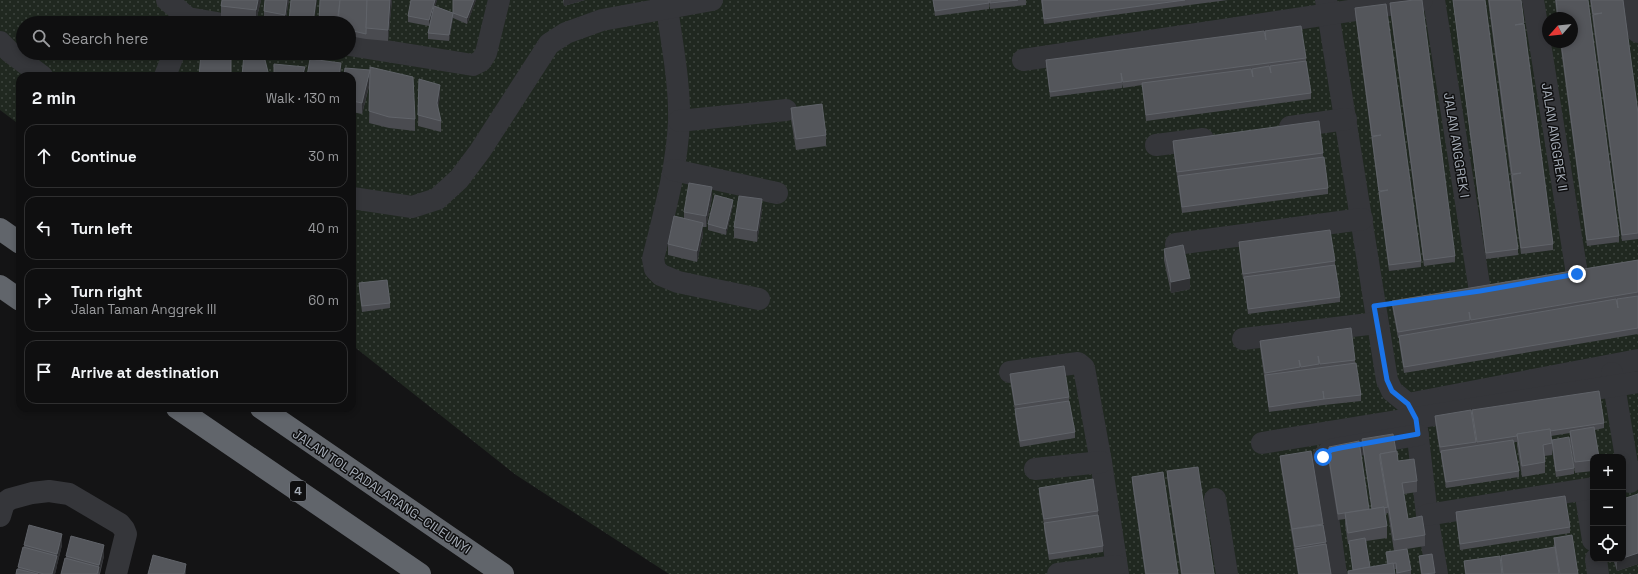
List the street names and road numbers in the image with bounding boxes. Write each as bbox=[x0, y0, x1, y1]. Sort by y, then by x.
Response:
street label: JALAN ANGGREK II bbox=[1538, 82, 1571, 193]
street label: JALAN ANGGREK I bbox=[1440, 91, 1473, 199]
street label: JALAN TOL PADALARANG–CILEUNYI bbox=[289, 425, 474, 558]
road number: 4 bbox=[290, 481, 306, 501]

